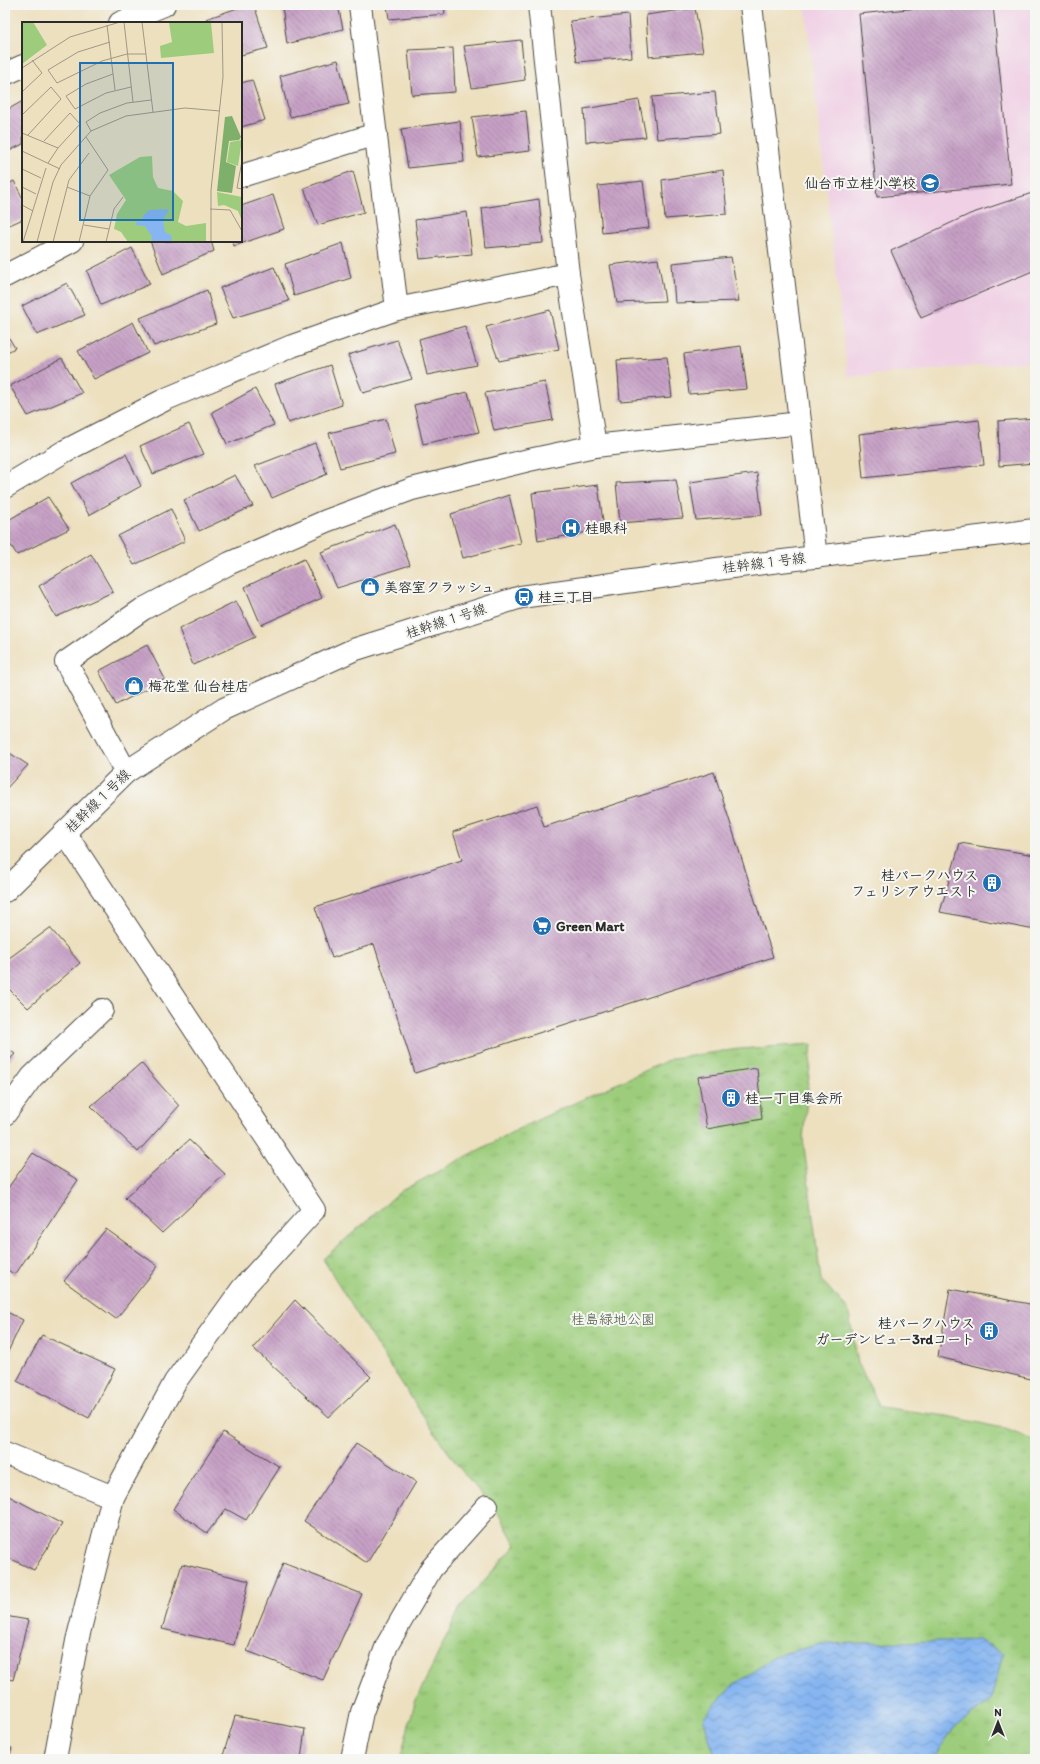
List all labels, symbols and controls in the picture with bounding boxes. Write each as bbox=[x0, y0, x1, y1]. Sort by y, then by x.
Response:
inset map bbox=[22, 22, 242, 242]
school or university icon: 仙台市立桂小学校 bbox=[919, 172, 941, 194]
place label: 仙台市立桂小学校 bbox=[804, 175, 916, 192]
hospital icon: 桂眼科 bbox=[560, 517, 582, 539]
place label: 桂眼科 bbox=[585, 520, 628, 537]
street label: 桂幹線１号線 bbox=[721, 549, 807, 577]
shop icon: 美容室クラッシュ bbox=[359, 576, 381, 598]
place label: 美容室クラッシュ bbox=[384, 579, 495, 596]
bus stop icon: 桂三丁目 bbox=[513, 586, 535, 608]
place label: 桂三丁目 bbox=[538, 589, 594, 606]
street label: 桂幹線１号線 bbox=[403, 600, 489, 642]
shop icon: 梅花堂 仙台桂店 bbox=[123, 675, 145, 697]
place label: 梅花堂 仙台桂店 bbox=[148, 678, 249, 695]
street label: 桂幹線１号線 bbox=[62, 766, 134, 836]
place label: 桂パークハウス フェリシアウエスト bbox=[851, 867, 978, 900]
building icon: 桂パークハウス フェリシアウエスト bbox=[981, 872, 1003, 894]
supermarket icon: Green Mart bbox=[531, 915, 553, 937]
place label: Green Mart bbox=[556, 918, 625, 935]
building icon: 桂一丁目集会所 bbox=[720, 1087, 742, 1109]
place label: 桂一丁目集会所 bbox=[745, 1090, 843, 1107]
park label: 桂島緑地公園 bbox=[571, 1311, 655, 1328]
place label: 桂パークハウス ガーデンビュー3rdコート bbox=[815, 1315, 975, 1348]
building icon: 桂パークハウス ガーデンビュー3rdコート bbox=[978, 1320, 1000, 1342]
north arrow bbox=[978, 1702, 1018, 1742]
text: N bbox=[994, 1706, 1002, 1719]

